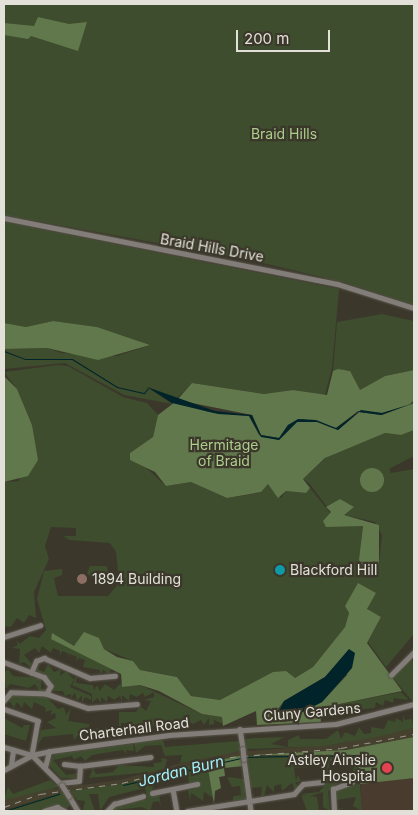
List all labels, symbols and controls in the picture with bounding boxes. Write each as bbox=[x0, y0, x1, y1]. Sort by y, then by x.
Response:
scale bar bbox=[238, 20, 332, 52]
text: 200 m bbox=[244, 29, 289, 48]
park label: Braid Hills bbox=[251, 126, 317, 142]
street label: Braid Hills Drive bbox=[159, 231, 265, 265]
park label: Hermitage of Braid bbox=[190, 437, 258, 470]
place label: Blackford Hill bbox=[290, 562, 377, 578]
marker: Blackford Hill bbox=[274, 564, 286, 576]
place label: 1894 Building bbox=[92, 571, 181, 587]
marker: 1894 Building bbox=[76, 573, 88, 585]
street label: Cluny Gardens bbox=[263, 699, 361, 725]
street label: Charterhall Road bbox=[78, 714, 190, 744]
water label: Jordan Burn bbox=[136, 752, 226, 790]
place label: Astley Ainslie Hospital bbox=[288, 752, 376, 784]
marker: Astley Ainslie Hospital bbox=[380, 761, 394, 775]

